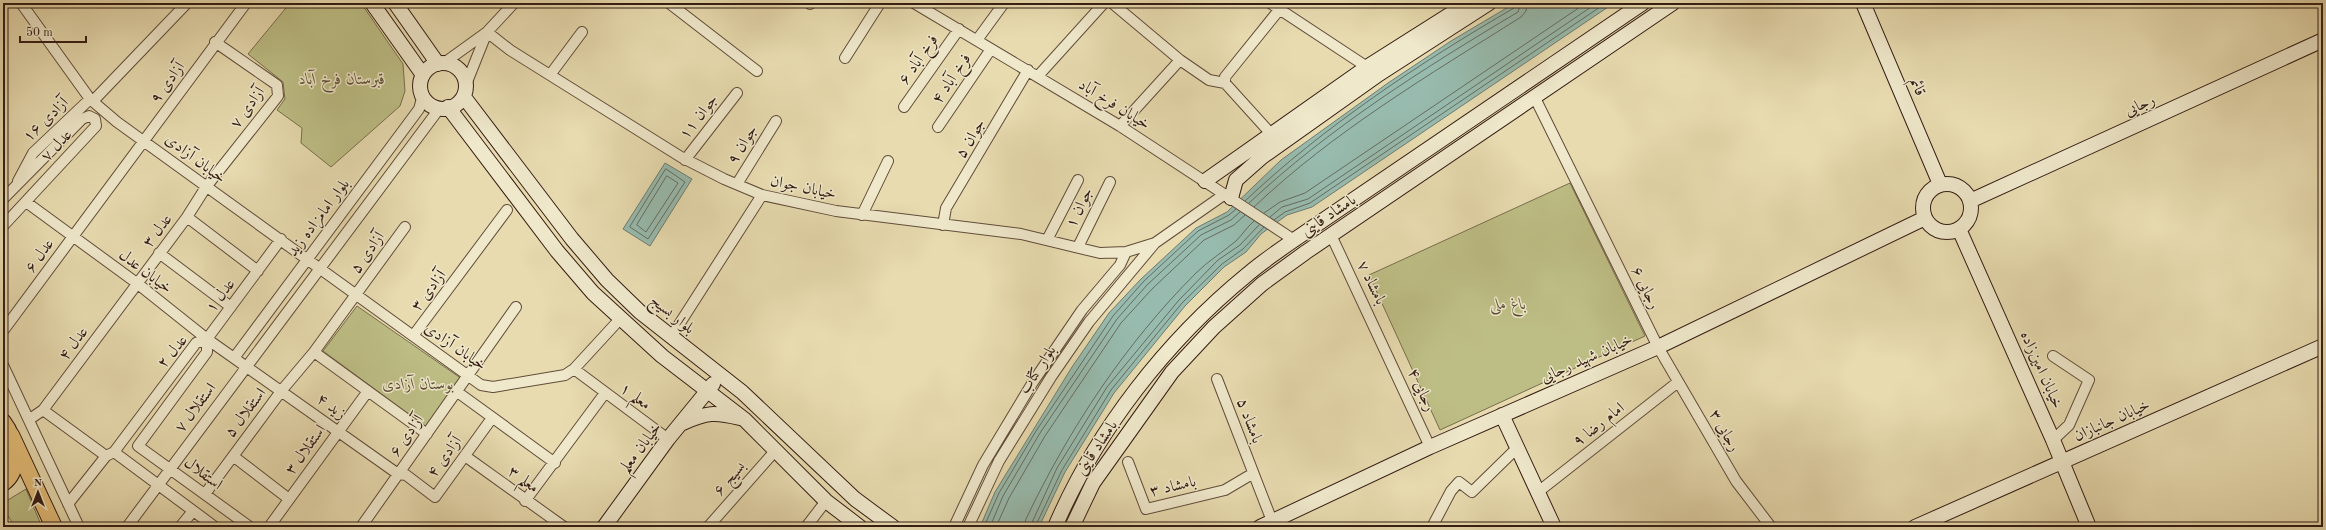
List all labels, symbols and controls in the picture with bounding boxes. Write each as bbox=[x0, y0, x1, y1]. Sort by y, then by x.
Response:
scale bar bbox=[20, 18, 86, 44]
text: 50 m bbox=[26, 26, 53, 39]
street label: فرخ آباد ۶ bbox=[894, 31, 946, 91]
street label: فرخ آباد ۴ bbox=[927, 49, 979, 110]
street label: آزادی ۹ bbox=[145, 56, 189, 107]
park label: قبرستان فرخ آباد bbox=[299, 69, 385, 93]
street label: خیابان فرخ آباد bbox=[1073, 74, 1154, 137]
street label: قائم bbox=[1902, 75, 1929, 100]
street label: آزادی ۷ bbox=[225, 81, 269, 132]
street label: آزادی ۱۶ bbox=[18, 92, 73, 145]
street label: جوان ۱۱ bbox=[677, 92, 722, 143]
street label: رجایی bbox=[2122, 92, 2158, 121]
street label: جوان ۵ bbox=[953, 117, 990, 162]
street label: جوان ۹ bbox=[725, 123, 762, 168]
street label: عدل ۷ bbox=[38, 127, 76, 165]
street label: خیابان آزادی bbox=[162, 129, 230, 187]
street label: خیابان جوان bbox=[768, 173, 837, 204]
street label: بلوار امامزاده زید bbox=[285, 176, 355, 261]
street label: جوان ۱ bbox=[1063, 185, 1097, 231]
street label: بامشاد قاینی bbox=[1299, 192, 1360, 241]
street label: عدل ۳ bbox=[140, 211, 176, 251]
street label: آزادی ۵ bbox=[346, 226, 389, 277]
street label: عدل ۶ bbox=[23, 236, 57, 276]
street label: خیابان عدل bbox=[116, 247, 174, 297]
street label: بامشاد ۷ bbox=[1354, 258, 1388, 308]
street label: رجایی ۶ bbox=[1627, 264, 1662, 312]
street label: آزادی ۳ bbox=[406, 265, 450, 314]
street label: عدل ۱ bbox=[203, 276, 239, 316]
street label: بلوار بسیج bbox=[644, 292, 697, 341]
park label: باغ ملی bbox=[1490, 297, 1526, 317]
street label: خیابان آزادی bbox=[421, 318, 490, 374]
street label: عدل ۴ bbox=[56, 324, 92, 364]
street label: خیابان امین‌زاده bbox=[2017, 329, 2065, 411]
street label: خیابان شهید رجایی bbox=[1539, 332, 1636, 387]
street label: عدل ۲ bbox=[155, 333, 191, 371]
street label: بلوار کتاب bbox=[1017, 343, 1060, 398]
street label: رجایی ۴ bbox=[1404, 366, 1438, 414]
park label: بوستان آزادی bbox=[382, 374, 454, 394]
street label: استقلال ۷ bbox=[172, 380, 220, 436]
street label: معلم ۱ bbox=[613, 380, 654, 419]
street label: استقلال ۵ bbox=[222, 385, 270, 441]
street label: زید ۴ bbox=[313, 391, 349, 423]
street label: بامشاد ۵ bbox=[1233, 396, 1265, 446]
street label: خیابان جانبازان bbox=[2072, 397, 2152, 445]
street label: امام رضا ۹ bbox=[1570, 400, 1631, 454]
street label: رجایی ۳ bbox=[1705, 407, 1742, 455]
street label: آزادی ۶ bbox=[385, 409, 428, 460]
street label: بامشاد قاینی bbox=[1073, 418, 1122, 479]
street label: خیابان معلم bbox=[616, 419, 670, 480]
street label: استقلال ۳ bbox=[283, 422, 329, 478]
street label: آزادی ۴ bbox=[422, 430, 466, 481]
street label: استقلال bbox=[181, 455, 225, 493]
street label: بسیج ۶ bbox=[711, 459, 753, 502]
street label: معلم ۳ bbox=[501, 463, 542, 502]
north arrow bbox=[18, 472, 58, 512]
street label: بامشاد ۳ bbox=[1148, 474, 1198, 500]
text: N bbox=[34, 478, 43, 489]

